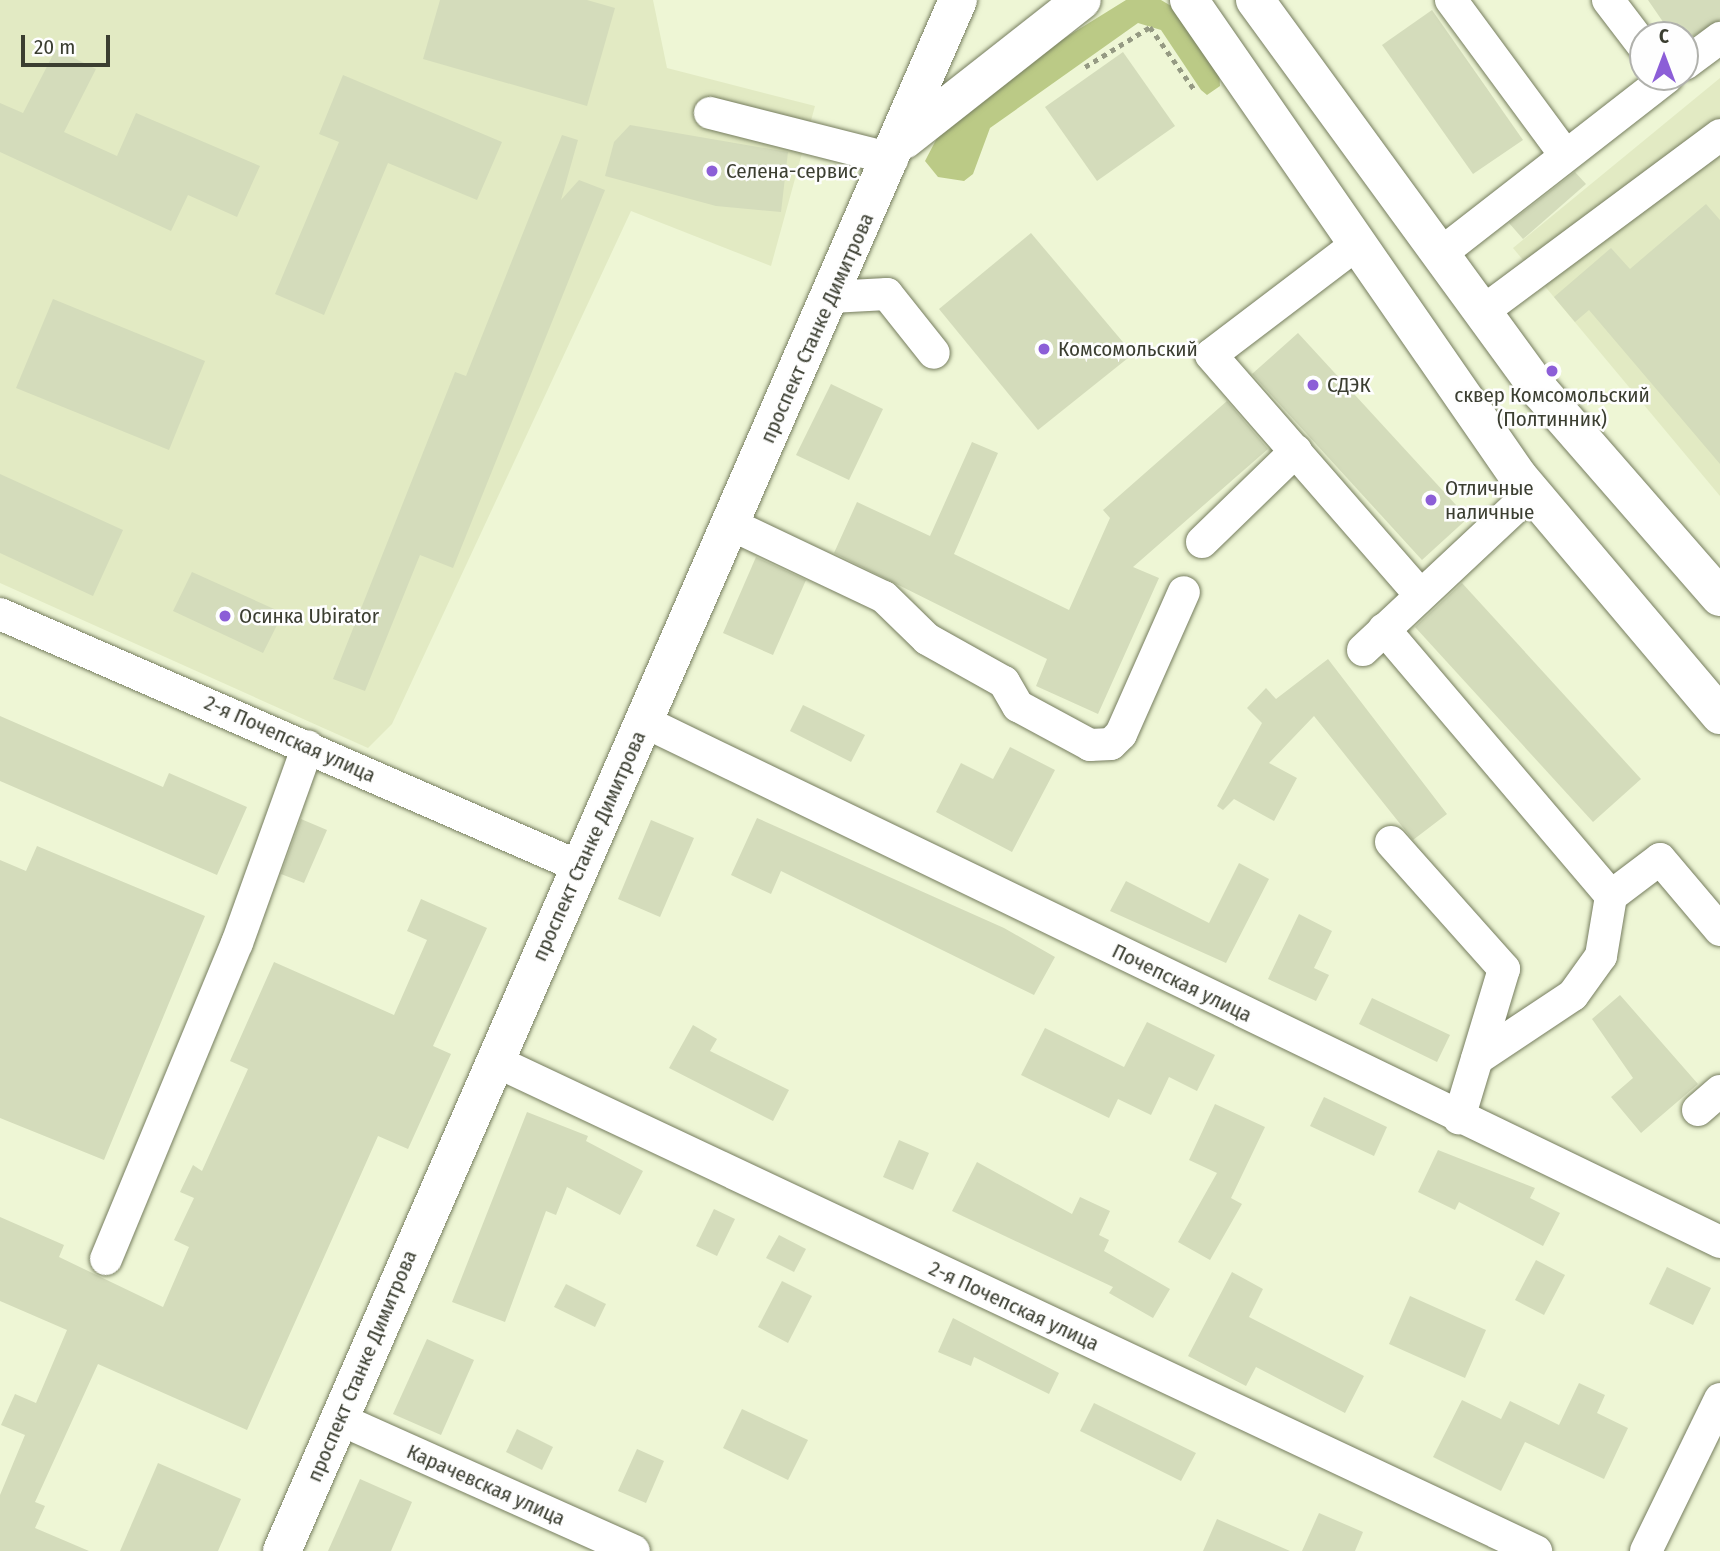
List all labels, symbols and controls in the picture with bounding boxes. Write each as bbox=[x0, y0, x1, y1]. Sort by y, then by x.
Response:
scale bar bbox=[24, 21, 114, 65]
north arrow bbox=[1629, 21, 1699, 91]
text: С bbox=[1659, 25, 1669, 48]
text: 20 m bbox=[34, 34, 75, 60]
place label: Селена-сервис bbox=[726, 158, 858, 184]
marker: Селена-сервис bbox=[704, 163, 720, 179]
street label: проспект Станке Димитрова bbox=[755, 209, 879, 447]
place label: Комсомольский bbox=[1058, 336, 1198, 362]
marker: Комсомольский bbox=[1036, 341, 1052, 357]
marker: сквер Комсомольский (Полтинник) bbox=[1544, 363, 1560, 379]
place label: СДЭК bbox=[1327, 372, 1371, 398]
marker: СДЭК bbox=[1305, 377, 1321, 393]
place label: сквер Комсомольский (Полтинник) bbox=[1454, 382, 1650, 432]
place label: Отличные наличные bbox=[1445, 475, 1534, 525]
marker: Отличные наличные bbox=[1423, 492, 1439, 508]
place label: Осинка Ubirator bbox=[239, 603, 379, 629]
marker: Осинка Ubirator bbox=[217, 608, 233, 624]
street label: 2-я Почепская улица bbox=[201, 690, 379, 788]
street label: проспект Станке Димитрова bbox=[527, 727, 651, 965]
street label: Почепская улица bbox=[1108, 938, 1256, 1028]
street label: проспект Станке Димитрова bbox=[302, 1246, 422, 1486]
street label: 2-я Почепская улица bbox=[925, 1256, 1103, 1356]
street label: Карачевская улица bbox=[403, 1439, 569, 1531]

